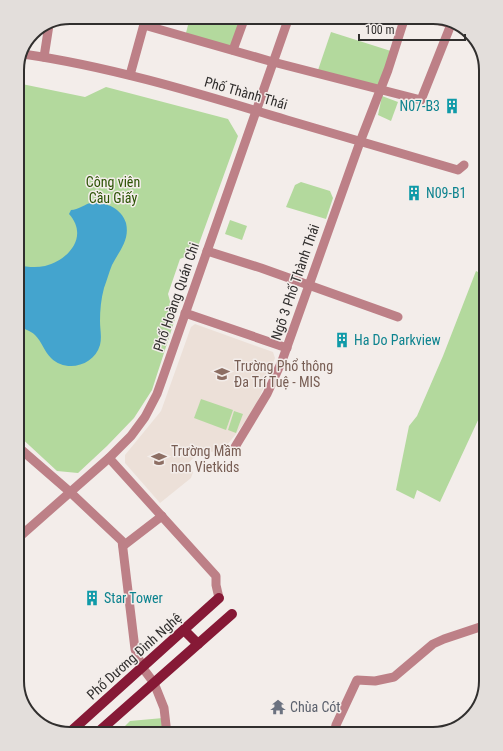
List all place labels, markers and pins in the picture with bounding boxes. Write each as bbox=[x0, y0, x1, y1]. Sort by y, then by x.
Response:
building icon: N07-B3 bbox=[443, 97, 461, 115]
place label: N07-B3 bbox=[399, 98, 440, 114]
building icon: N09-B1 bbox=[405, 184, 423, 202]
place label: N09-B1 bbox=[426, 185, 467, 201]
building icon: Ha Do Parkview bbox=[333, 331, 351, 349]
place label: Ha Do Parkview bbox=[354, 332, 441, 348]
place label: Trường Phổ thông Đa Trí Tuệ - MIS bbox=[234, 358, 333, 390]
school or university icon: Trường Phổ thông Đa Trí Tuệ - MIS bbox=[213, 365, 231, 383]
place label: Trường Mầm non Vietkids bbox=[171, 443, 242, 475]
school or university icon: Trường Mầm non Vietkids bbox=[150, 450, 168, 468]
building icon: Star Tower bbox=[83, 589, 101, 607]
place label: Star Tower bbox=[104, 590, 163, 606]
temple icon: Chùa Cót bbox=[269, 698, 287, 716]
place label: Chùa Cót bbox=[290, 699, 341, 715]

